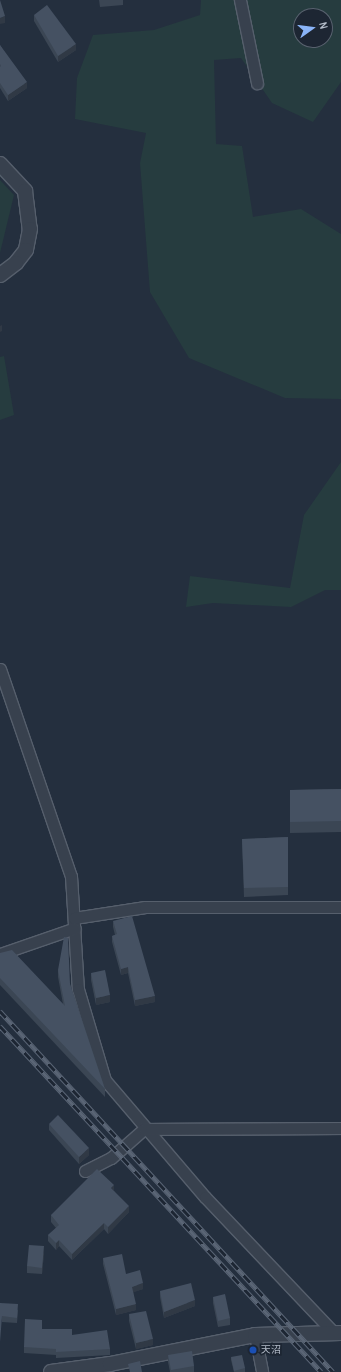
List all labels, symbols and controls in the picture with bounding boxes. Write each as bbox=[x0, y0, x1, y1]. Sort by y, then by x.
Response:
north arrow bbox=[293, 8, 333, 48]
text: N bbox=[316, 20, 331, 30]
place label: 天沼 bbox=[261, 1344, 281, 1356]
marker: 天沼 bbox=[248, 1345, 258, 1355]

